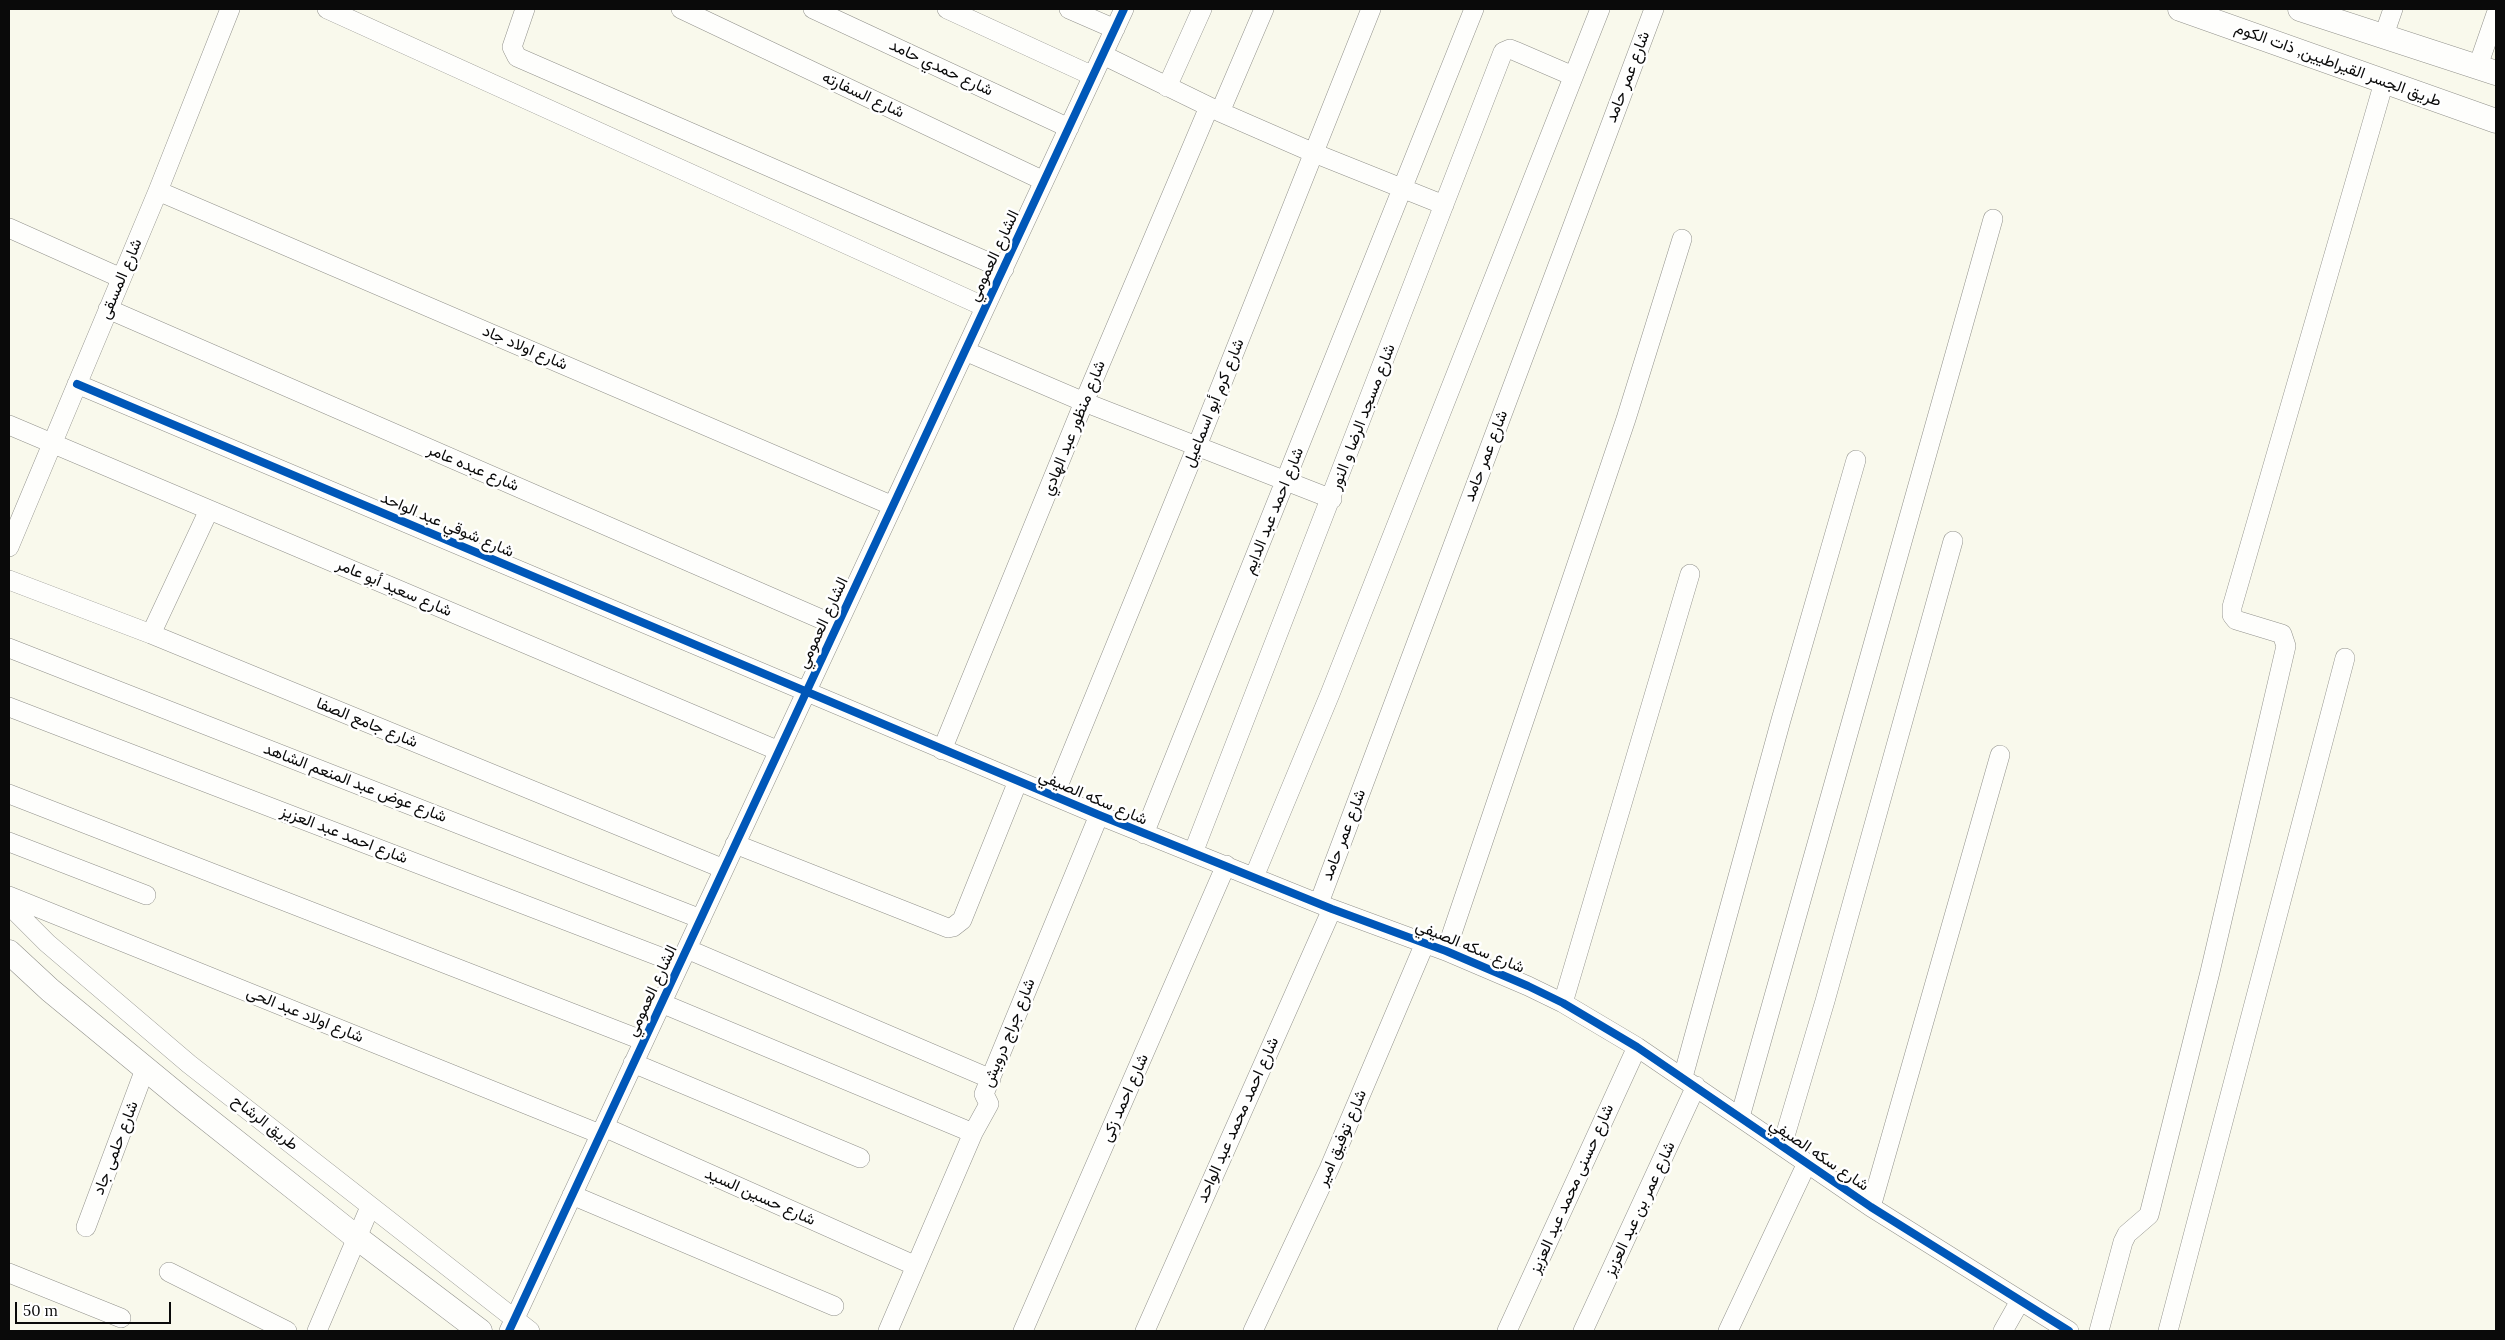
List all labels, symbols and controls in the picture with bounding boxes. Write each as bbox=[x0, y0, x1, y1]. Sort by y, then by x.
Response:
street label: طريق الجسر القيراطيين, ذات الكوم bbox=[2232, 19, 2444, 111]
street label: شارع عمر حامد bbox=[1602, 29, 1654, 125]
street label: شارع حمدي حامد bbox=[886, 36, 996, 100]
street label: شارع السفارته bbox=[819, 68, 907, 122]
street label: الشارع العمومي bbox=[964, 207, 1024, 305]
street label: شارع المسقى bbox=[95, 236, 147, 322]
street label: شارع اولاد جاد bbox=[479, 321, 571, 375]
street label: شارع كرم أبو اسماعيل bbox=[1179, 336, 1249, 470]
street label: شارع مسجد الرضا و النور bbox=[1326, 341, 1400, 493]
street label: شارع منظور عبد الهادي bbox=[1038, 358, 1110, 498]
street label: شارع عمر حامد bbox=[1460, 408, 1512, 504]
street label: شارع عبده عامر bbox=[424, 440, 522, 496]
street label: شارع احمد عبد الدايم bbox=[1240, 445, 1308, 577]
street label: شارع شوقي عبد الواحد bbox=[377, 488, 517, 562]
street label: شارع سعيد أبو عامر bbox=[333, 555, 455, 621]
street label: الشارع العمومي bbox=[793, 574, 853, 672]
street label: شارع جامع الصفا bbox=[313, 694, 421, 752]
street label: شارع عوض عبد المنعم الشاهد bbox=[261, 739, 449, 827]
street label: شارع سكه الصيفي bbox=[1036, 767, 1150, 829]
street label: شارع عمر حامد bbox=[1318, 787, 1370, 883]
street label: شارع احمد عبد العزيز bbox=[278, 802, 410, 868]
street label: شارع سكه الصيفي bbox=[1413, 916, 1527, 978]
street label: الشارع العمومي bbox=[622, 942, 682, 1040]
street label: شارع جراج درويش bbox=[978, 976, 1040, 1090]
street label: شارع اولاد عبد الحى bbox=[244, 983, 366, 1047]
street label: شارع احمد محمد عبد الواحد bbox=[1193, 1034, 1283, 1206]
street label: شارع احمد زكى bbox=[1097, 1051, 1153, 1145]
street label: شارع توفيق امير bbox=[1313, 1087, 1371, 1189]
street label: طريق الرشاح bbox=[228, 1091, 302, 1155]
street label: شارع حلمى جاد bbox=[89, 1098, 143, 1198]
street label: شارع حسنى محمد عبد العزيز bbox=[1526, 1101, 1618, 1277]
street label: شارع سكه الصيفي bbox=[1766, 1115, 1872, 1195]
street label: شارع عمر بن عبد العزيز bbox=[1600, 1138, 1680, 1280]
street label: شارع حسين السيد bbox=[702, 1164, 818, 1230]
scale bar bbox=[18, 1292, 174, 1324]
text: 50 m bbox=[23, 1301, 58, 1320]

